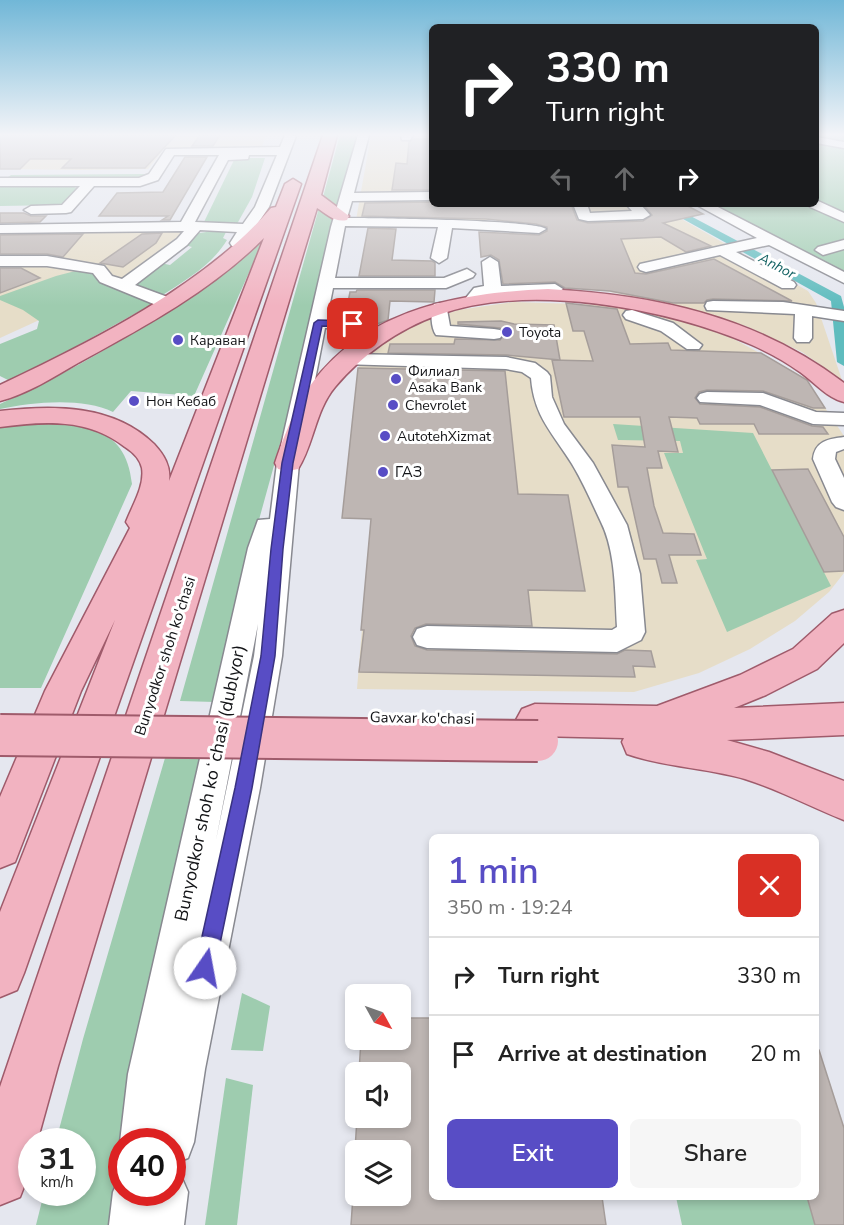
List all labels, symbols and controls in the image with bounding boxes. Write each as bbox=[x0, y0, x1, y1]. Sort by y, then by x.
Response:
text: 330 m bbox=[546, 40, 670, 97]
icon: right bbox=[447, 48, 525, 126]
text: Turn right bbox=[546, 94, 664, 131]
icon: left bbox=[545, 162, 578, 195]
icon: ahead bbox=[608, 162, 641, 195]
icon: right bbox=[671, 162, 704, 195]
water label: Anhor bbox=[754, 248, 800, 284]
pin bbox=[327, 298, 378, 349]
icon: arrive bbox=[336, 307, 369, 340]
place label: Toyota bbox=[519, 323, 561, 342]
marker: Toyota bbox=[500, 325, 514, 339]
place label: Караван bbox=[190, 331, 246, 350]
marker: Караван bbox=[171, 333, 185, 347]
place label: Филиал Asaka Bank bbox=[408, 362, 483, 397]
marker: Филиал Asaka Bank bbox=[389, 372, 403, 386]
place label: Нон Кебаб bbox=[146, 392, 216, 411]
marker: Нон Кебаб bbox=[127, 394, 141, 408]
place label: Chevrolet bbox=[405, 396, 466, 415]
marker: Chevrolet bbox=[386, 398, 400, 412]
place label: AutotehXizmat bbox=[397, 427, 491, 446]
marker: AutotehXizmat bbox=[378, 429, 392, 443]
place label: ГАЗ bbox=[395, 462, 422, 482]
marker: ГАЗ bbox=[376, 465, 390, 479]
street label: Bunyodkor shoh ko'chasi bbox=[130, 574, 200, 738]
street label: Bunyodkor shoh koʻchasi (dublyor) bbox=[169, 642, 251, 924]
street label: Gavxar ko'chasi bbox=[370, 707, 474, 729]
text: 1 min bbox=[447, 847, 539, 896]
button: close bbox=[738, 854, 801, 917]
text: 350 m · 19:24 bbox=[447, 894, 573, 921]
position arrow bbox=[173, 936, 237, 1000]
icon: right bbox=[447, 960, 480, 993]
text: Turn right bbox=[498, 961, 599, 991]
text: 330 m bbox=[737, 961, 801, 991]
north arrow bbox=[345, 984, 411, 1050]
map controls bbox=[345, 984, 411, 1206]
icon: arrive bbox=[447, 1038, 480, 1071]
text: Arrive at destination bbox=[498, 1039, 707, 1069]
text: 20 m bbox=[750, 1039, 801, 1069]
button: sound bbox=[345, 1062, 411, 1128]
button: Exit bbox=[447, 1119, 618, 1188]
button: Share bbox=[630, 1119, 801, 1188]
speed limit sign: 40 bbox=[108, 1128, 186, 1206]
text: 31 bbox=[39, 1139, 75, 1180]
button: layers bbox=[345, 1140, 411, 1206]
text: km/h bbox=[40, 1172, 74, 1192]

